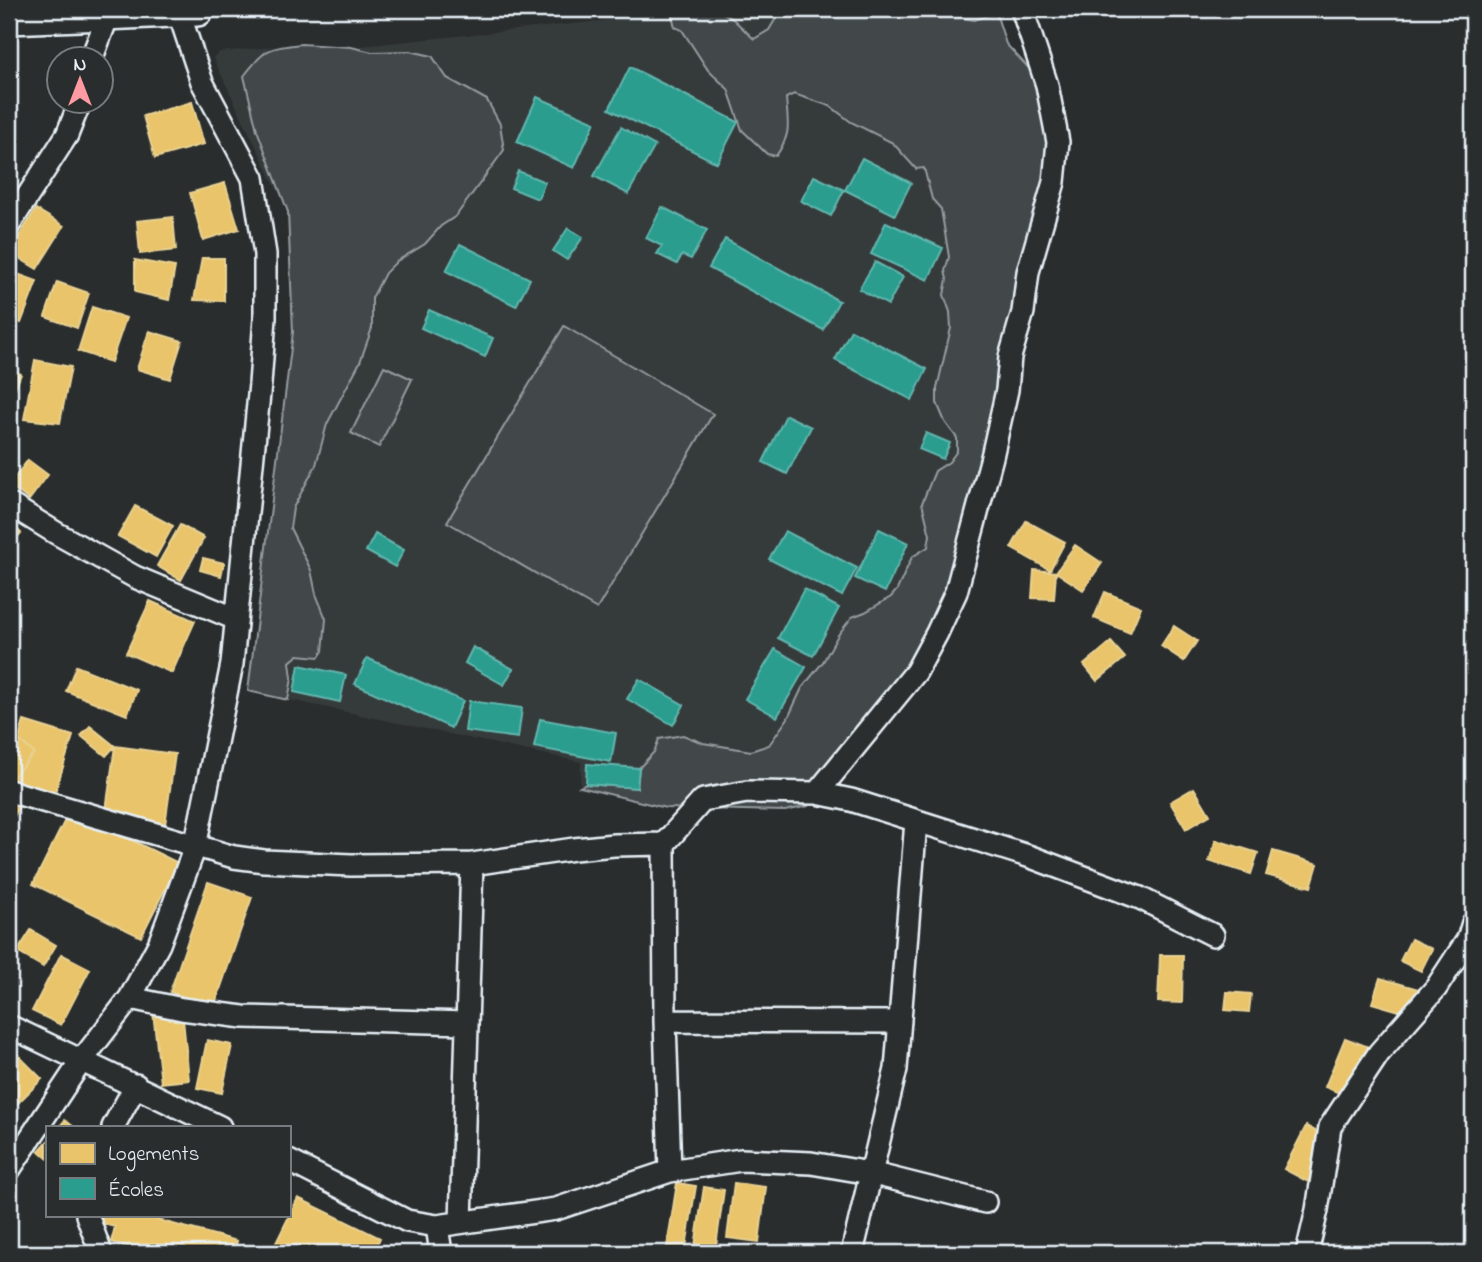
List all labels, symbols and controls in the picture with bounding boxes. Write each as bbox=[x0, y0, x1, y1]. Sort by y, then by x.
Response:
north arrow bbox=[46, 46, 116, 116]
text: N bbox=[74, 52, 87, 79]
legend bbox=[46, 1126, 290, 1216]
text: Logements bbox=[108, 1140, 199, 1172]
text: Écoles bbox=[108, 1176, 164, 1206]

